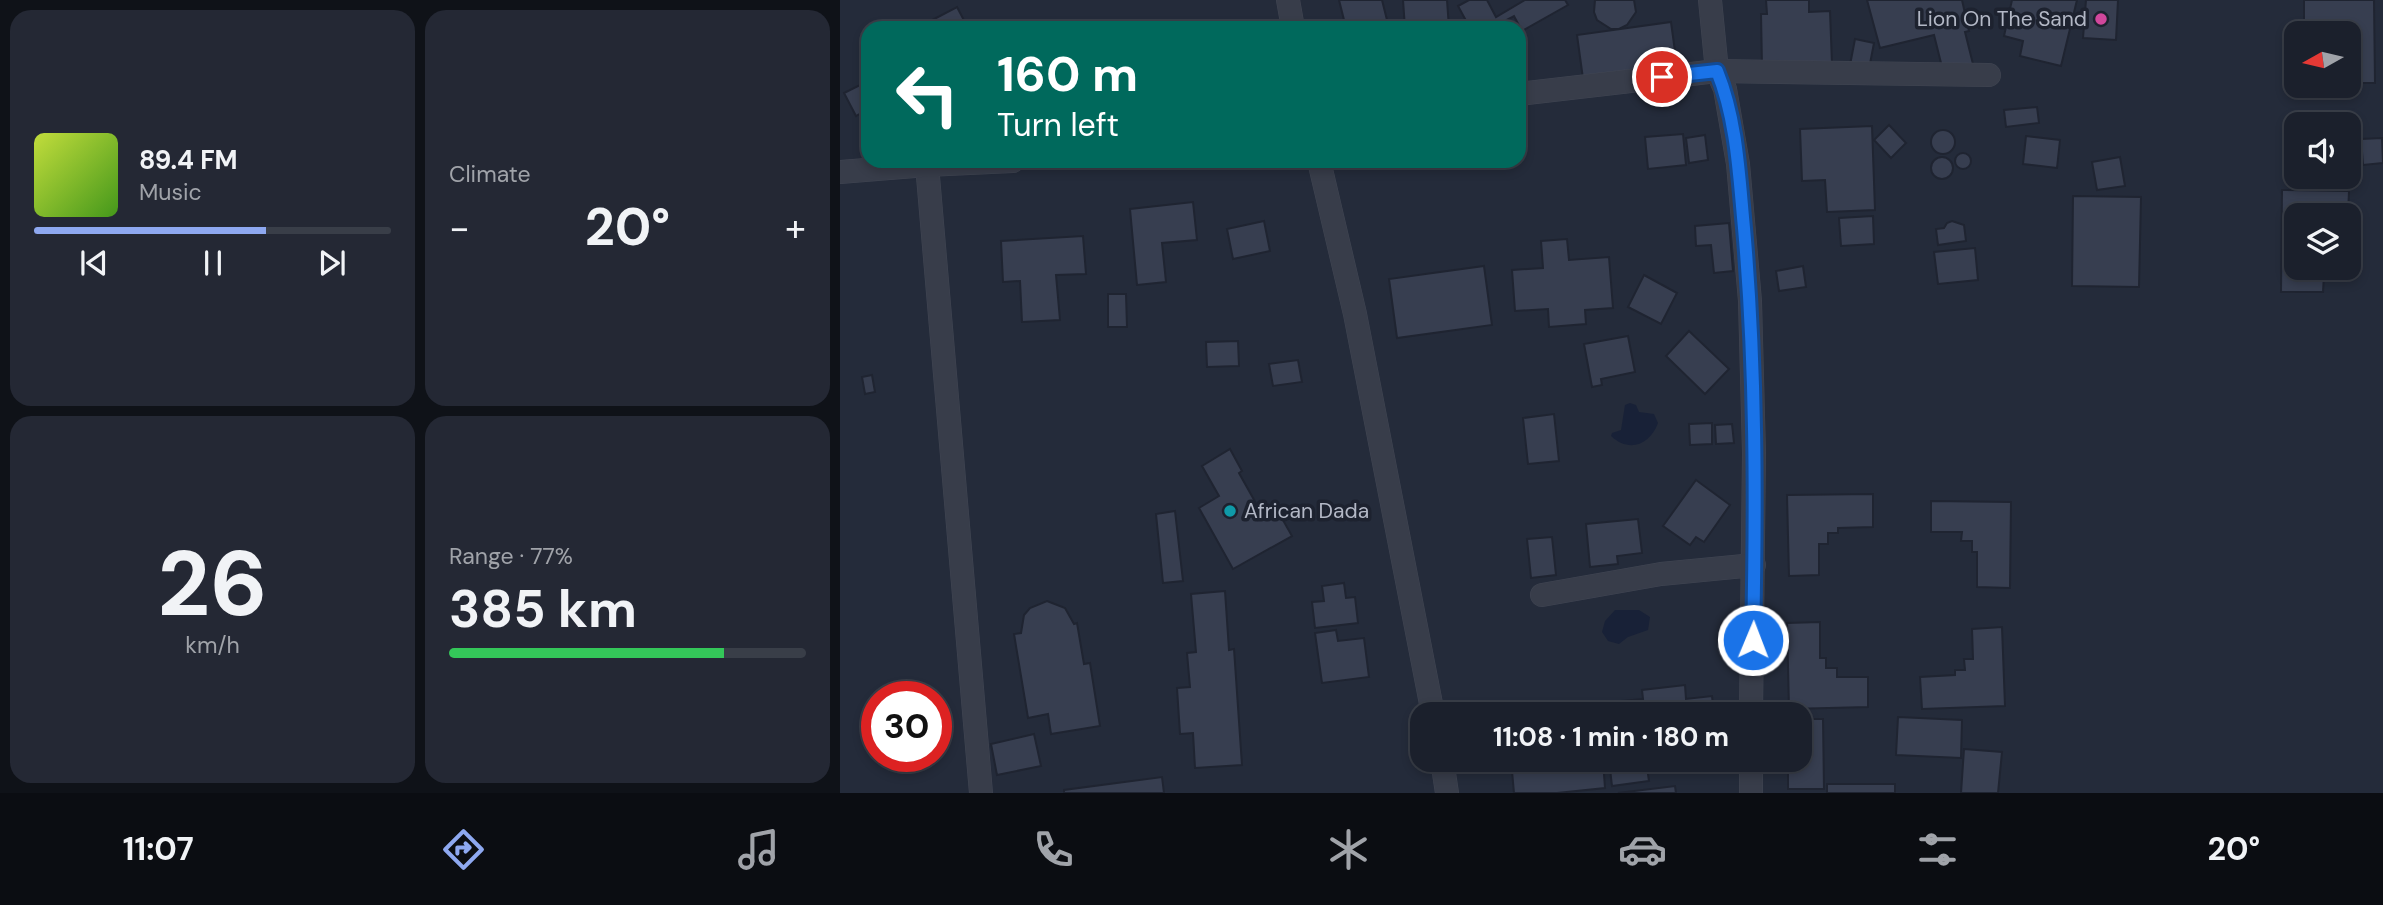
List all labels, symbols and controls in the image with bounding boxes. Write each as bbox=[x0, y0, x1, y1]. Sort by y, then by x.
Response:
place label: Lion On The Sand bbox=[1917, 5, 2087, 33]
marker: Lion On The Sand bbox=[2093, 11, 2109, 27]
north arrow bbox=[2284, 21, 2361, 98]
map controls bbox=[2284, 21, 2361, 280]
text: 160 m bbox=[997, 42, 1138, 106]
pin bbox=[1632, 47, 1692, 107]
icon: left bbox=[882, 49, 973, 140]
icon: arrive bbox=[1643, 58, 1681, 96]
text: Turn left bbox=[997, 104, 1119, 146]
button: sound bbox=[2284, 112, 2361, 189]
text: 89.4 FM bbox=[139, 143, 238, 177]
text: Climate bbox=[449, 159, 531, 189]
text: Music bbox=[139, 177, 202, 207]
text: 20° bbox=[585, 193, 670, 261]
text: − bbox=[449, 203, 470, 253]
text: + bbox=[785, 203, 806, 253]
button: layers bbox=[2284, 203, 2361, 280]
icon: previous bbox=[75, 244, 113, 282]
icon: pause bbox=[194, 244, 232, 282]
icon: next bbox=[313, 244, 351, 282]
place label: African Dada bbox=[1244, 497, 1369, 525]
marker: African Dada bbox=[1222, 503, 1238, 519]
text: 26 bbox=[157, 525, 268, 643]
text: Range · 77% bbox=[449, 541, 573, 571]
text: 385 km bbox=[449, 575, 637, 643]
position arrow bbox=[1716, 603, 1790, 677]
text: km/h bbox=[185, 630, 240, 660]
speed limit sign: 30 bbox=[861, 681, 952, 772]
text: 11:08 · 1 min · 180 m bbox=[1493, 720, 1729, 754]
icon: directions bbox=[439, 825, 488, 874]
icon: music bbox=[734, 825, 783, 874]
icon: phone bbox=[1029, 825, 1078, 874]
icon: climate bbox=[1324, 825, 1373, 874]
icon: car bbox=[1618, 825, 1667, 874]
icon: filters bbox=[1913, 825, 1962, 874]
text: 11:07 bbox=[123, 828, 194, 870]
text: 20° bbox=[2208, 828, 2260, 870]

